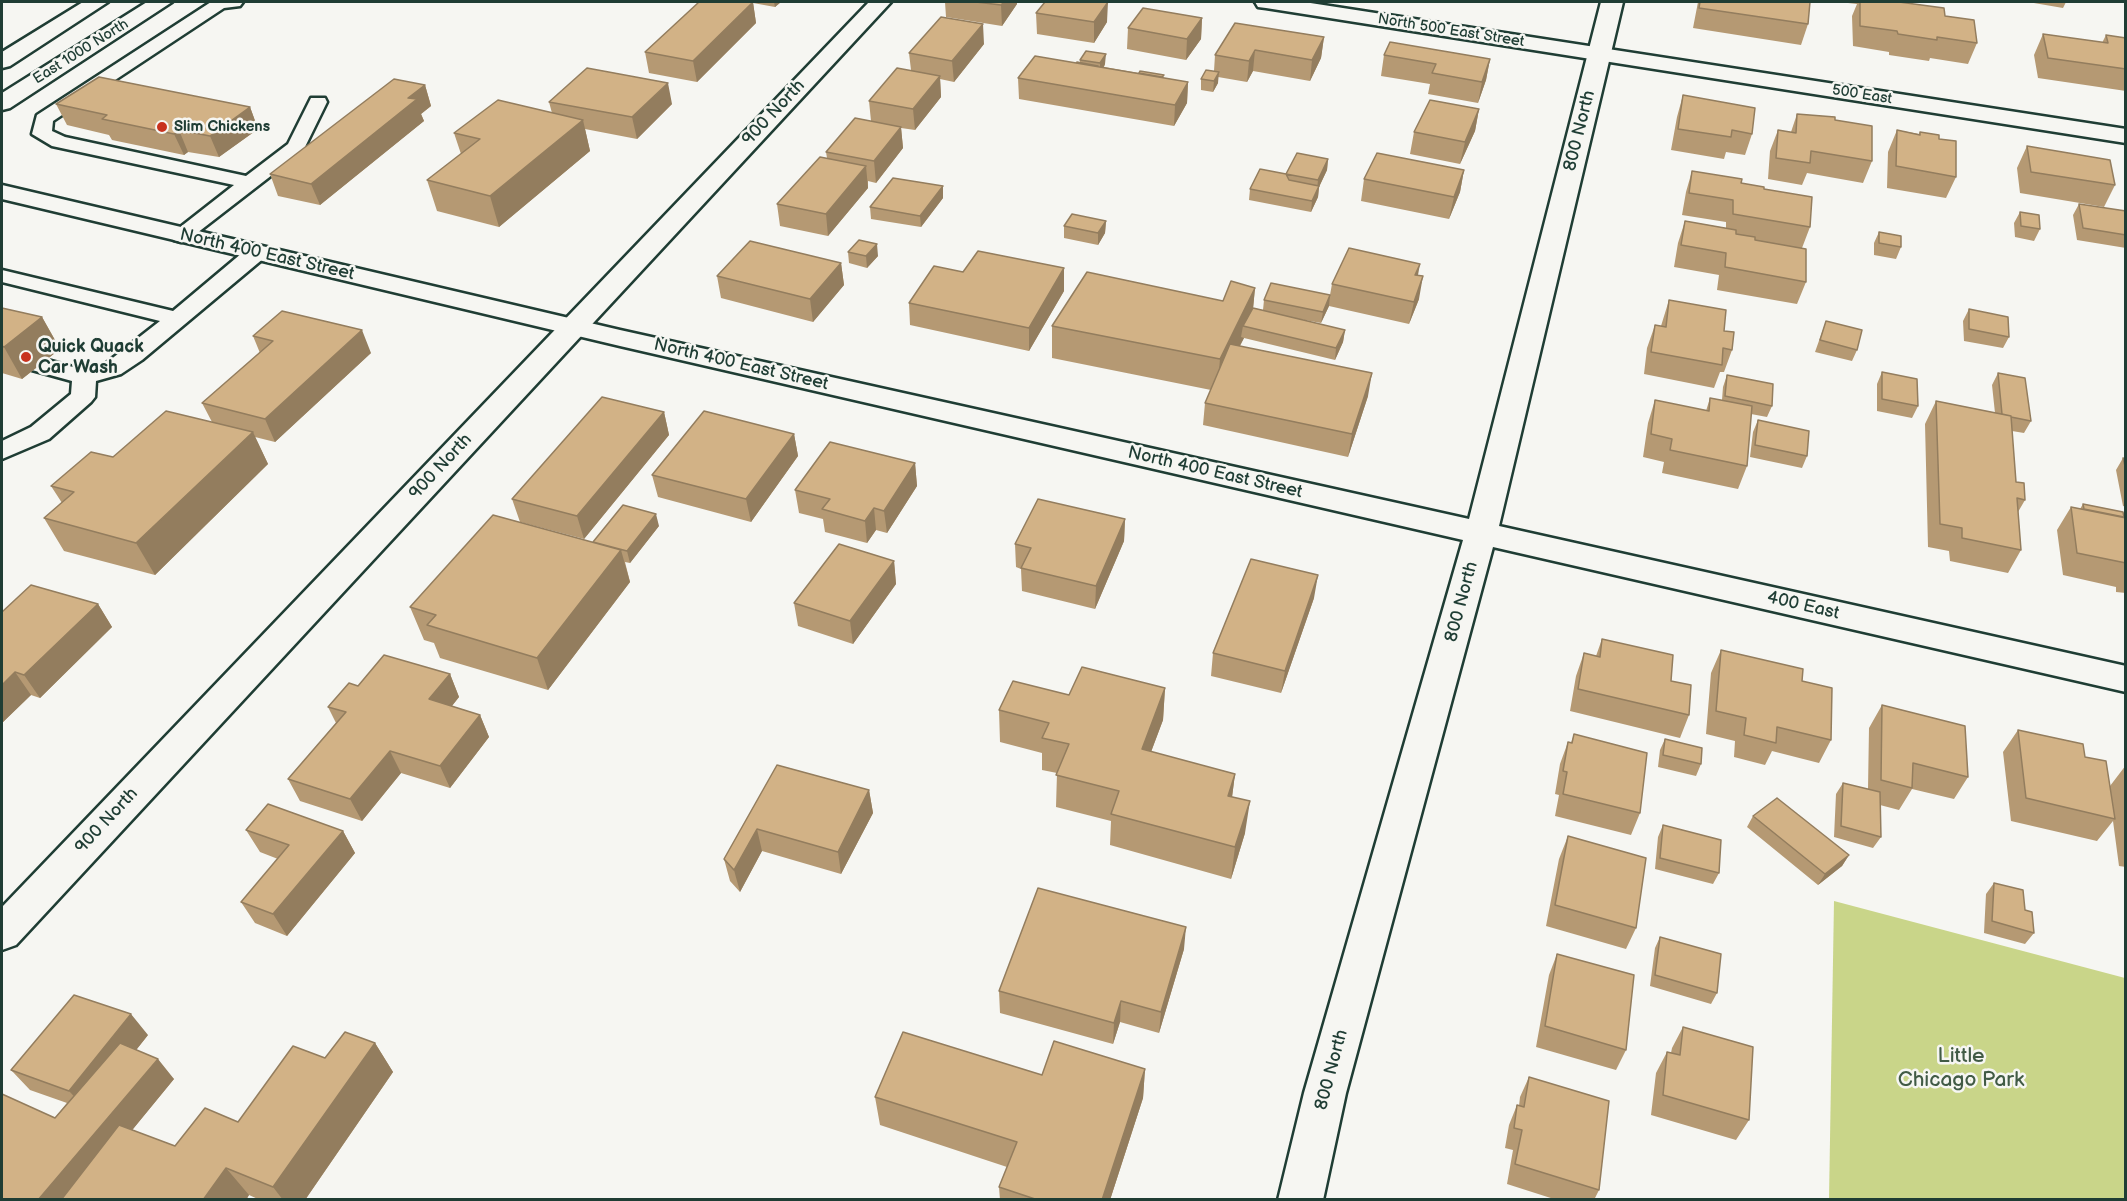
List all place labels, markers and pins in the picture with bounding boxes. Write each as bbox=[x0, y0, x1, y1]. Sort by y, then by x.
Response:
place label: Slim Chickens bbox=[174, 118, 270, 136]
marker: Slim Chickens bbox=[155, 120, 169, 134]
place label: Quick Quack Car Wash bbox=[38, 336, 144, 378]
marker: Quick Quack Car Wash bbox=[19, 350, 33, 364]

